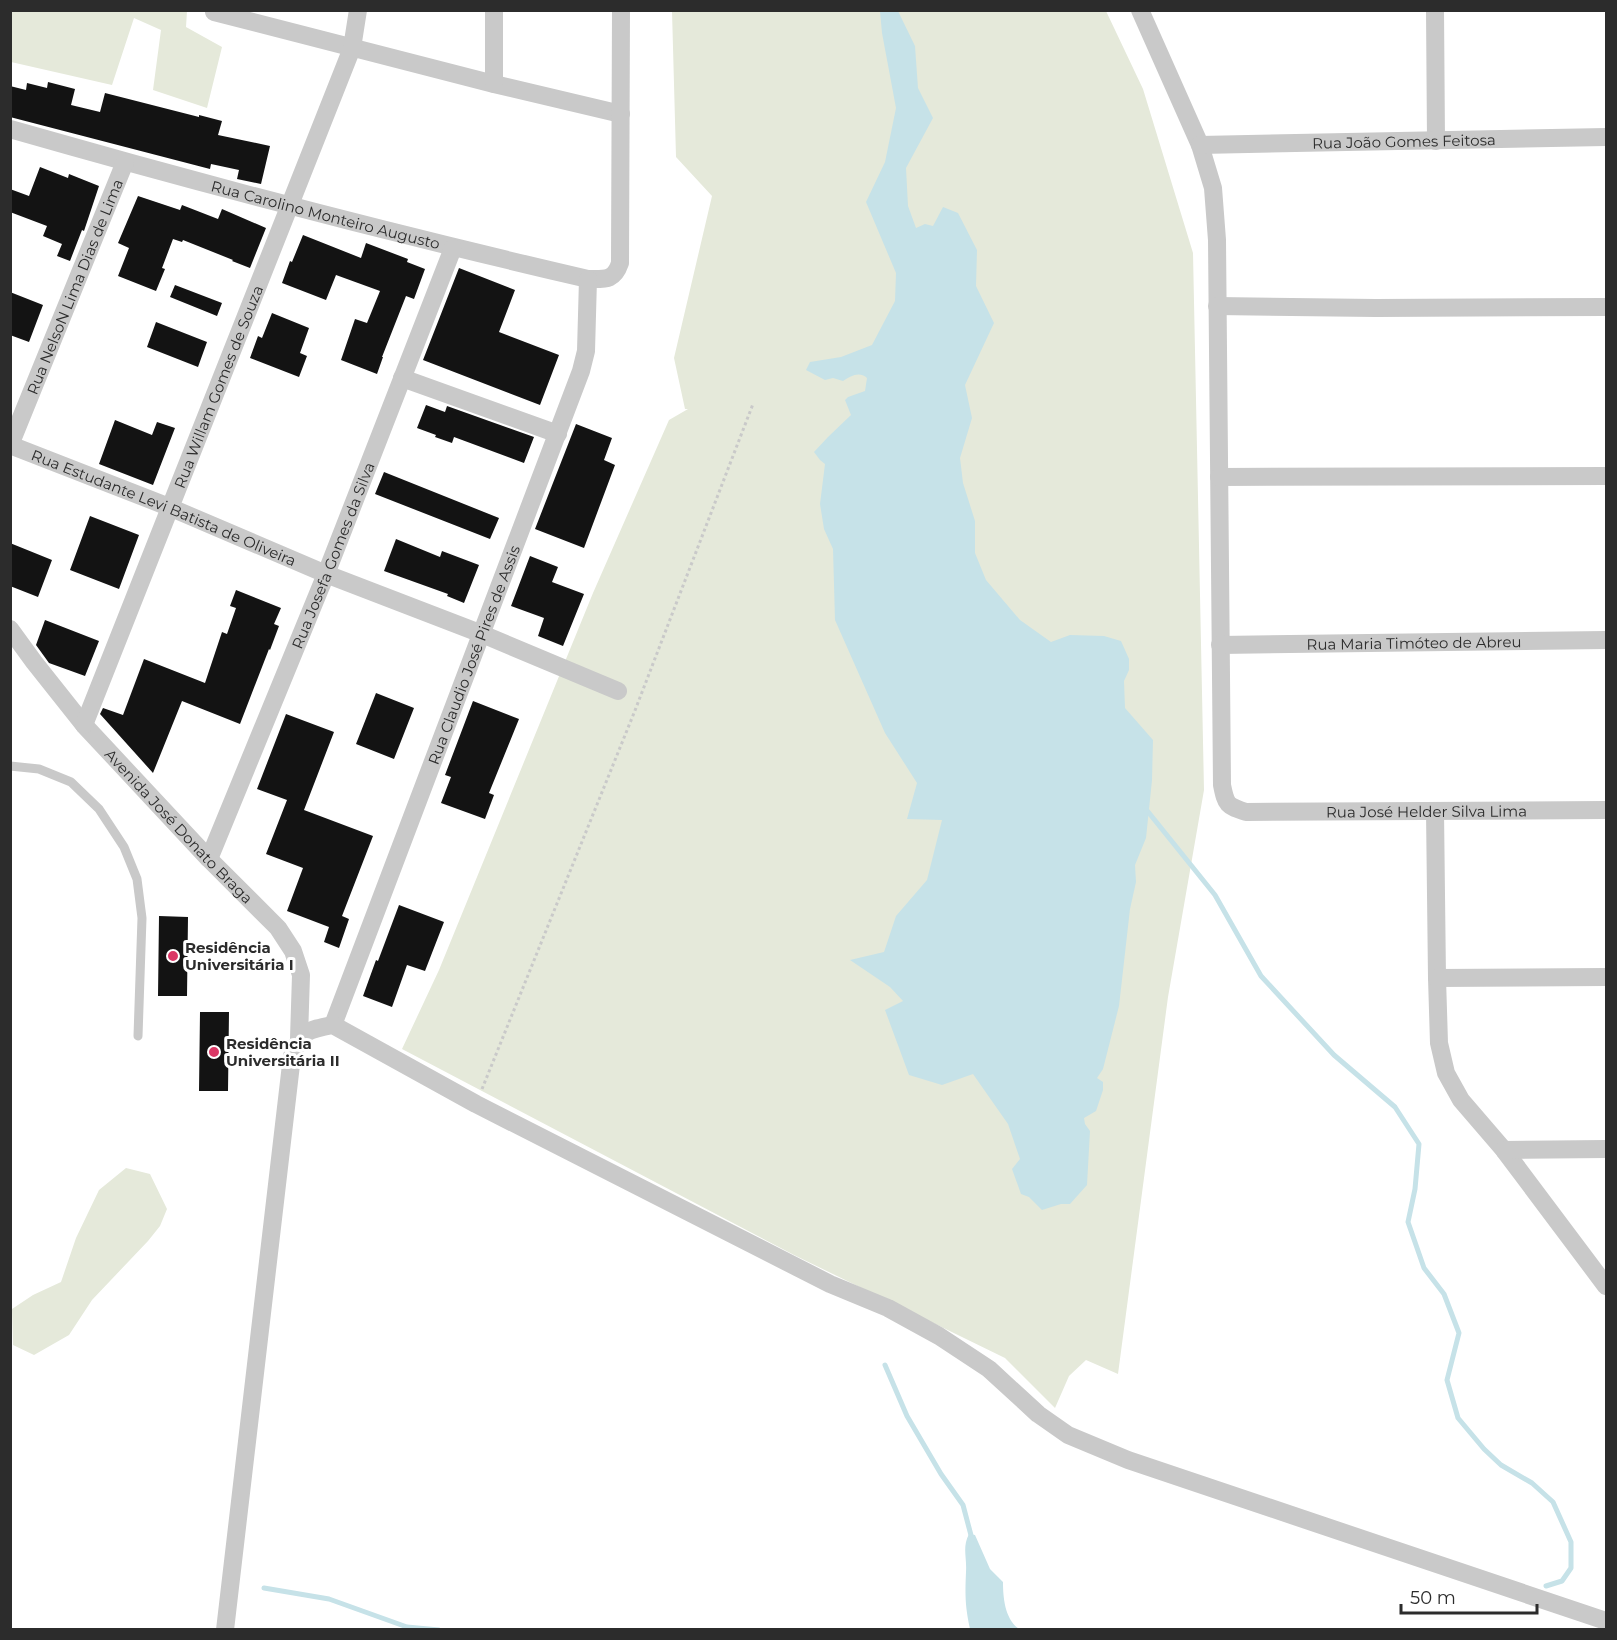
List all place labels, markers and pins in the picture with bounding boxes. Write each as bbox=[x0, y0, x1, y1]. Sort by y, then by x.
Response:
place label: Residência Universitária I bbox=[185, 938, 294, 974]
marker: Residência Universitária I bbox=[166, 949, 180, 963]
place label: Residência Universitária II bbox=[226, 1034, 340, 1070]
marker: Residência Universitária II bbox=[207, 1045, 221, 1059]

